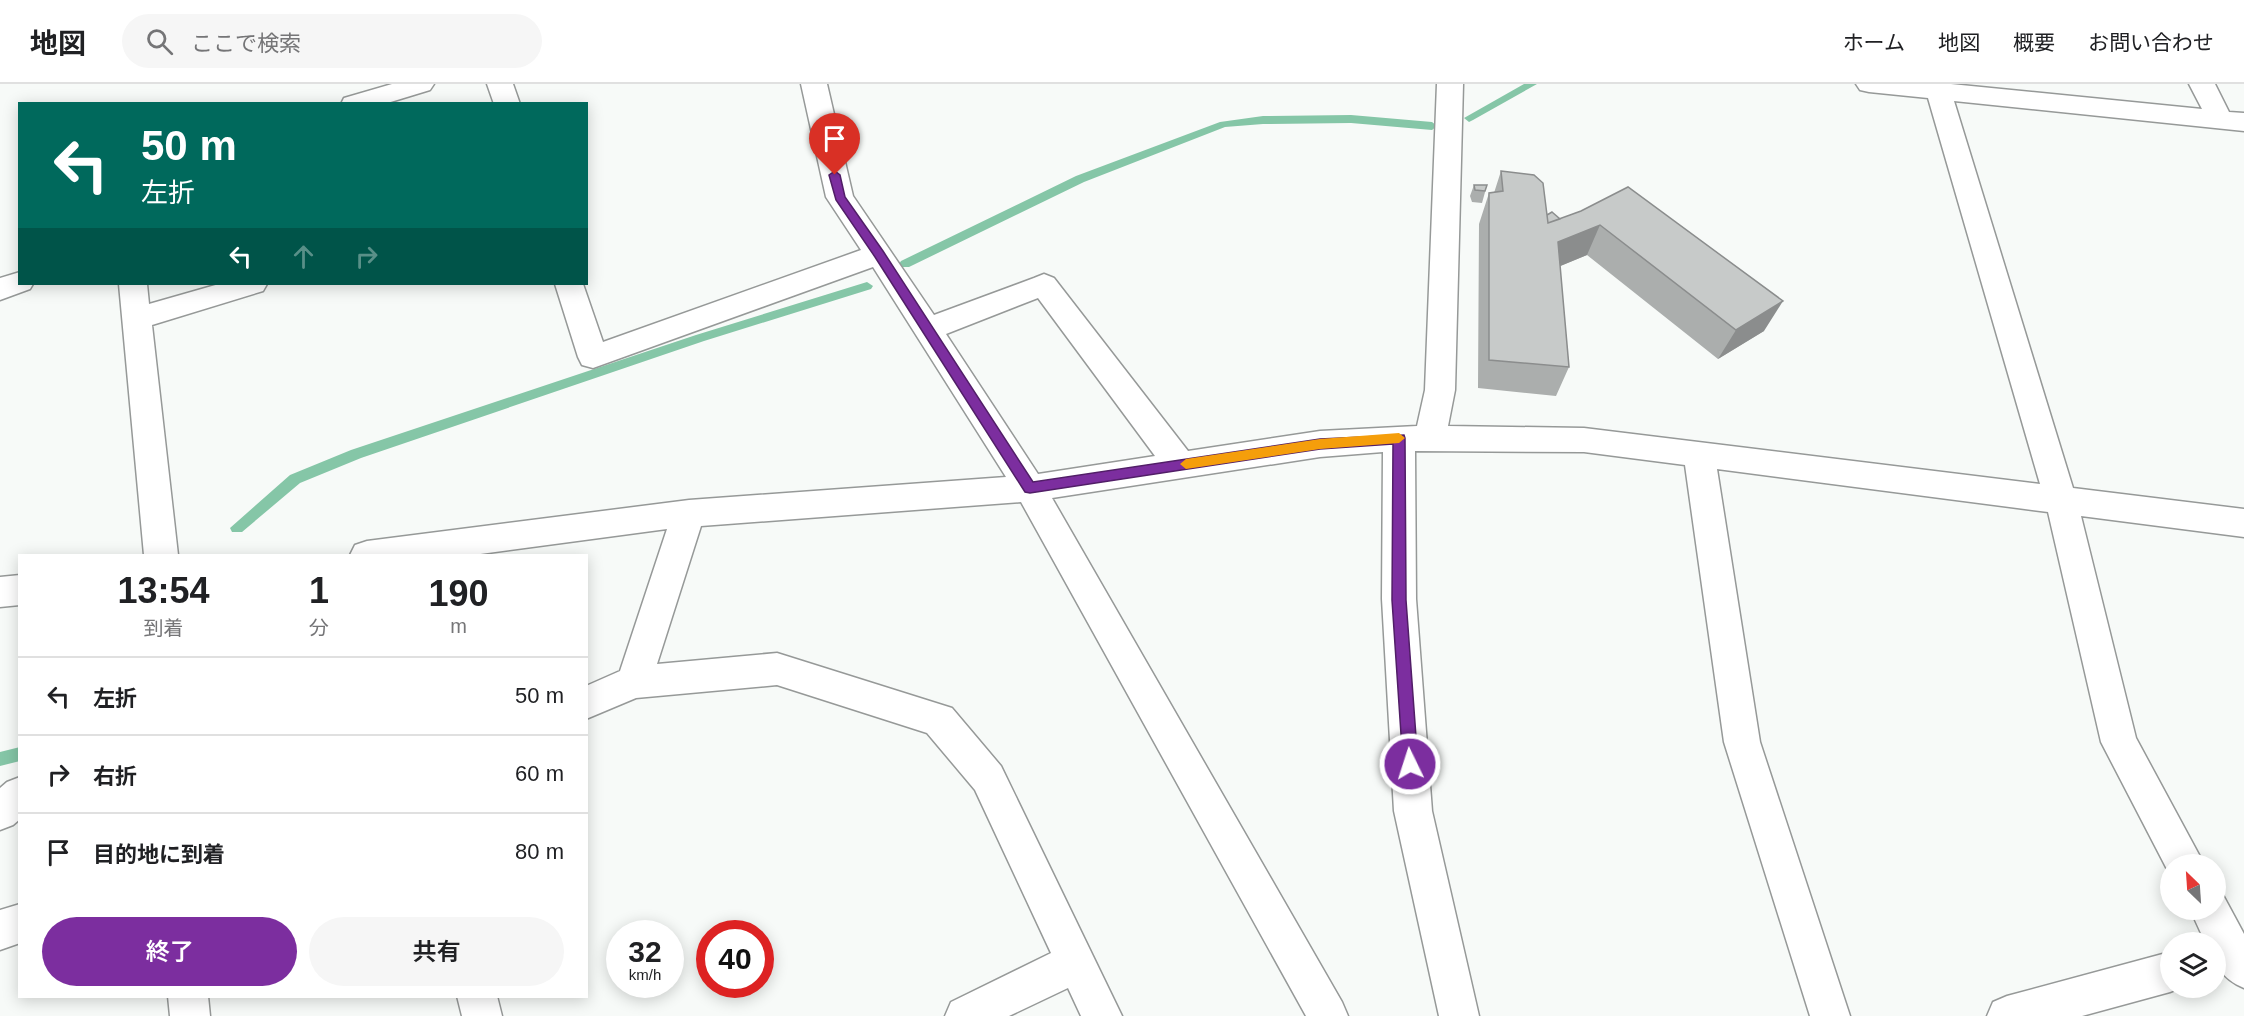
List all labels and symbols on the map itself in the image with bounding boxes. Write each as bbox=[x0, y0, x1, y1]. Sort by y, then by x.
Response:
pin bbox=[809, 113, 860, 175]
position arrow bbox=[1378, 732, 1442, 796]
north arrow bbox=[2160, 854, 2226, 920]
speed limit sign: 40 bbox=[696, 920, 774, 998]

